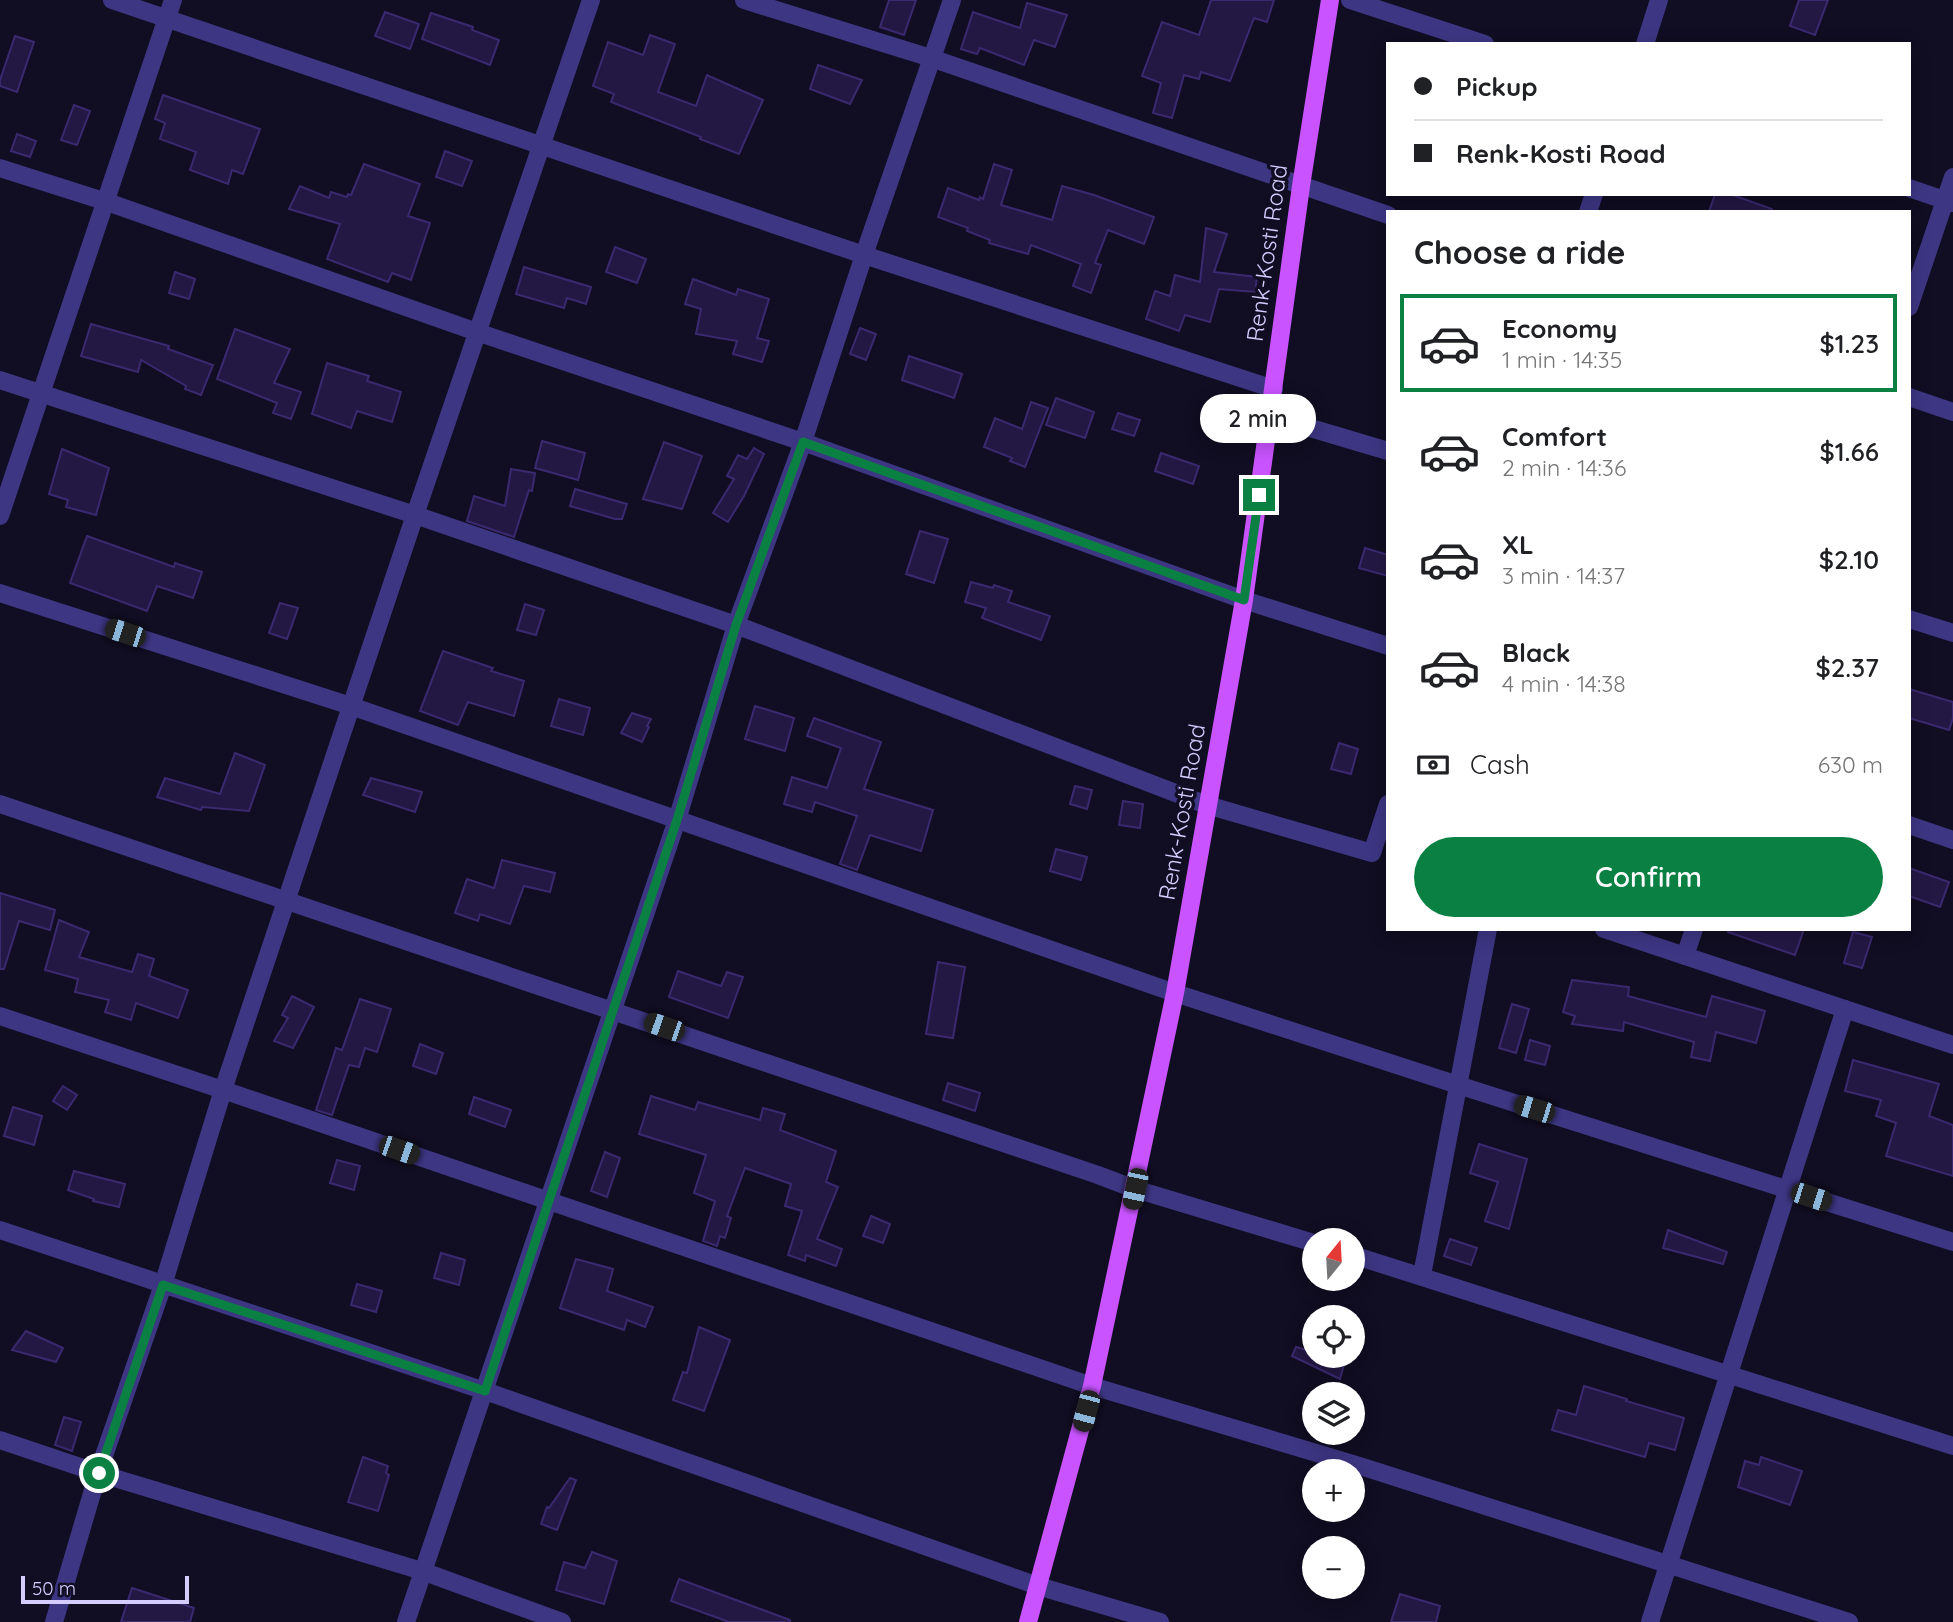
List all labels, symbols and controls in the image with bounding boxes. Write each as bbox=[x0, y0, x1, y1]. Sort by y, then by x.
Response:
text: Pickup bbox=[1456, 70, 1538, 103]
text: Renk-Kosti Road bbox=[1456, 137, 1666, 170]
street label: Renk-Kosti Road bbox=[1240, 162, 1293, 343]
text: Choose a ride bbox=[1414, 232, 1626, 272]
icon: car bbox=[1418, 312, 1481, 375]
text: Economy bbox=[1502, 312, 1617, 345]
text: $1.23 bbox=[1819, 327, 1879, 360]
text: 1 min · 14:35 bbox=[1502, 345, 1622, 374]
callout: 2 min bbox=[1201, 393, 1317, 442]
text: 2 min bbox=[1228, 404, 1288, 433]
icon: car bbox=[1418, 420, 1481, 483]
text: Comfort bbox=[1502, 420, 1607, 453]
text: $1.66 bbox=[1819, 435, 1879, 468]
text: 2 min · 14:36 bbox=[1502, 453, 1626, 482]
route end bbox=[1243, 479, 1275, 511]
icon: car bbox=[1418, 528, 1481, 591]
text: XL bbox=[1502, 528, 1534, 561]
text: $2.10 bbox=[1819, 543, 1879, 576]
text: 3 min · 14:37 bbox=[1502, 561, 1625, 590]
car bbox=[102, 617, 149, 649]
icon: car bbox=[1418, 636, 1481, 699]
text: Black bbox=[1502, 636, 1571, 669]
text: $2.37 bbox=[1815, 651, 1879, 684]
text: 4 min · 14:38 bbox=[1502, 669, 1626, 698]
street label: Renk-Kosti Road bbox=[1152, 721, 1211, 902]
icon: cash bbox=[1414, 746, 1452, 784]
text: Cash bbox=[1470, 748, 1530, 781]
text: 630 m bbox=[1818, 750, 1883, 779]
button: Confirm bbox=[1414, 837, 1883, 917]
car bbox=[641, 1010, 688, 1044]
car bbox=[1511, 1093, 1558, 1125]
car bbox=[376, 1133, 423, 1167]
car bbox=[1121, 1166, 1150, 1212]
car bbox=[1788, 1181, 1835, 1213]
north arrow bbox=[1302, 1228, 1365, 1292]
map controls bbox=[1302, 1228, 1365, 1599]
button: locate bbox=[1302, 1305, 1365, 1368]
button: layers bbox=[1302, 1382, 1365, 1445]
car bbox=[1071, 1388, 1102, 1434]
route start bbox=[83, 1457, 115, 1489]
button: + bbox=[1302, 1459, 1365, 1522]
button: − bbox=[1302, 1536, 1365, 1599]
scale bar bbox=[21, 1573, 189, 1605]
text: 50 m bbox=[32, 1576, 76, 1600]

